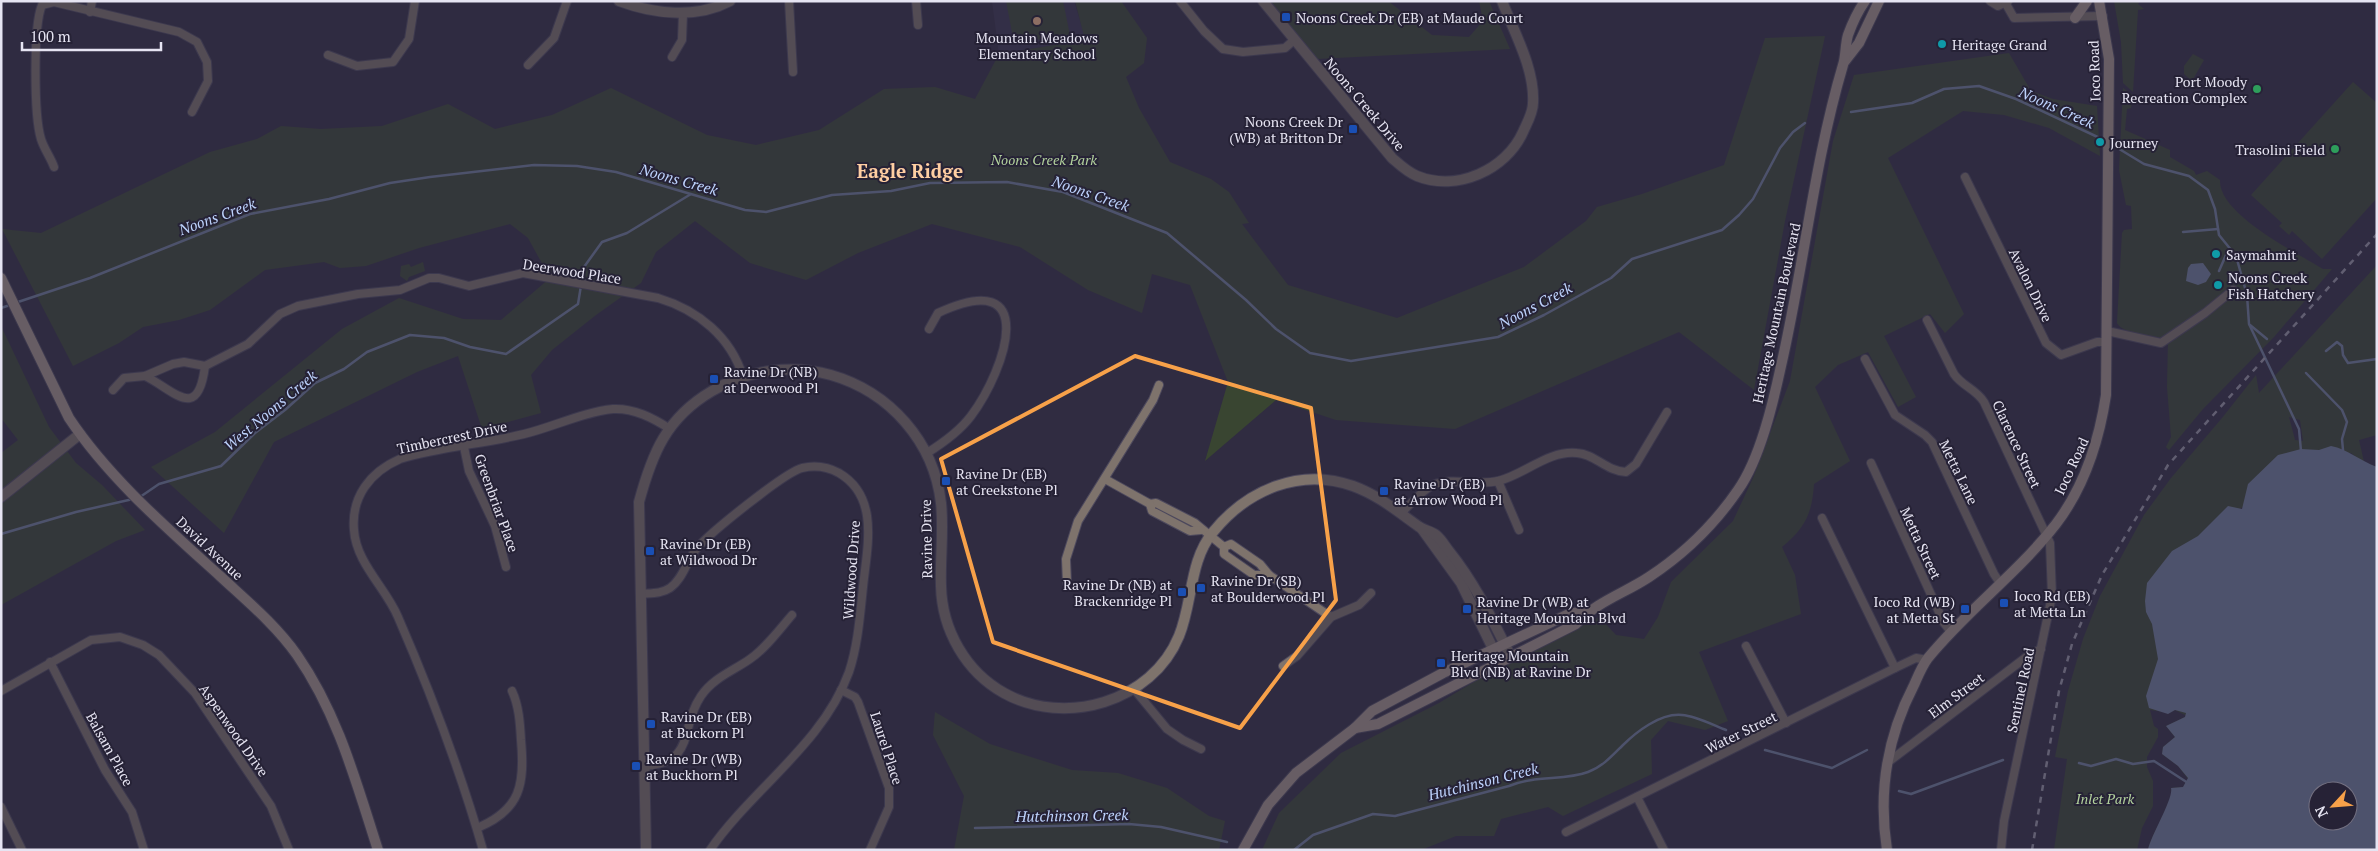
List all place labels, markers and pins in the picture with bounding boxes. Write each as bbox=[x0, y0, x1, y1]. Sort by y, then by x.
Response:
place label: Noons Creek Dr (EB) at Maude Court bbox=[1296, 8, 1524, 27]
marker: Noons Creek Dr (EB) at Maude Court bbox=[1280, 11, 1292, 23]
marker: Mountain Meadows Elementary School bbox=[1031, 15, 1043, 27]
place label: Mountain Meadows Elementary School bbox=[976, 28, 1098, 63]
place label: Heritage Grand bbox=[1952, 35, 2047, 54]
marker: Heritage Grand bbox=[1936, 38, 1948, 50]
place label: Port Moody Recreation Complex bbox=[2122, 72, 2248, 107]
marker: Port Moody Recreation Complex bbox=[2251, 83, 2263, 95]
place label: Noons Creek Dr (WB) at Britton Dr bbox=[1229, 112, 1344, 147]
marker: Noons Creek Dr (WB) at Britton Dr bbox=[1347, 123, 1359, 135]
place label: Journey bbox=[2110, 133, 2159, 152]
marker: Journey bbox=[2094, 136, 2106, 148]
place label: Trasolini Field bbox=[2235, 140, 2325, 159]
marker: Trasolini Field bbox=[2329, 143, 2341, 155]
place label: Saymahmit bbox=[2226, 245, 2297, 264]
marker: Saymahmit bbox=[2210, 248, 2222, 260]
place label: Noons Creek Fish Hatchery bbox=[2228, 268, 2315, 303]
marker: Noons Creek Fish Hatchery bbox=[2212, 279, 2224, 291]
place label: Ravine Dr (NB) at Deerwood Pl bbox=[724, 362, 818, 397]
marker: Ravine Dr (NB) at Deerwood Pl bbox=[708, 373, 720, 385]
place label: Ravine Dr (EB) at Creekstone Pl bbox=[956, 464, 1058, 499]
place label: Ravine Dr (EB) at Arrow Wood Pl bbox=[1394, 474, 1502, 509]
marker: Ravine Dr (EB) at Creekstone Pl bbox=[940, 475, 952, 487]
marker: Ravine Dr (EB) at Arrow Wood Pl bbox=[1378, 485, 1390, 497]
place label: Ravine Dr (EB) at Wildwood Dr bbox=[660, 534, 758, 569]
marker: Ravine Dr (EB) at Wildwood Dr bbox=[644, 545, 656, 557]
place label: Ravine Dr (SB) at Boulderwood Pl bbox=[1211, 571, 1325, 606]
place label: Ravine Dr (NB) at Brackenridge Pl bbox=[1063, 575, 1173, 610]
marker: Ravine Dr (SB) at Boulderwood Pl bbox=[1195, 582, 1207, 594]
marker: Ravine Dr (NB) at Brackenridge Pl bbox=[1176, 586, 1188, 598]
place label: Ioco Rd (EB) at Metta Ln bbox=[2014, 586, 2091, 621]
place label: Ravine Dr (WB) at Heritage Mountain Blvd bbox=[1477, 592, 1626, 627]
place label: Ioco Rd (WB) at Metta St bbox=[1874, 592, 1956, 627]
marker: Ioco Rd (EB) at Metta Ln bbox=[1998, 597, 2010, 609]
marker: Ravine Dr (WB) at Heritage Mountain Blvd bbox=[1461, 603, 1473, 615]
marker: Ioco Rd (WB) at Metta St bbox=[1959, 603, 1971, 615]
place label: Heritage Mountain Blvd (NB) at Ravine Dr bbox=[1451, 646, 1592, 681]
marker: Heritage Mountain Blvd (NB) at Ravine Dr bbox=[1435, 657, 1447, 669]
place label: Ravine Dr (EB) at Buckorn Pl bbox=[661, 707, 752, 742]
marker: Ravine Dr (EB) at Buckorn Pl bbox=[645, 718, 657, 730]
place label: Ravine Dr (WB) at Buckhorn Pl bbox=[646, 749, 742, 784]
marker: Ravine Dr (WB) at Buckhorn Pl bbox=[630, 760, 642, 772]

